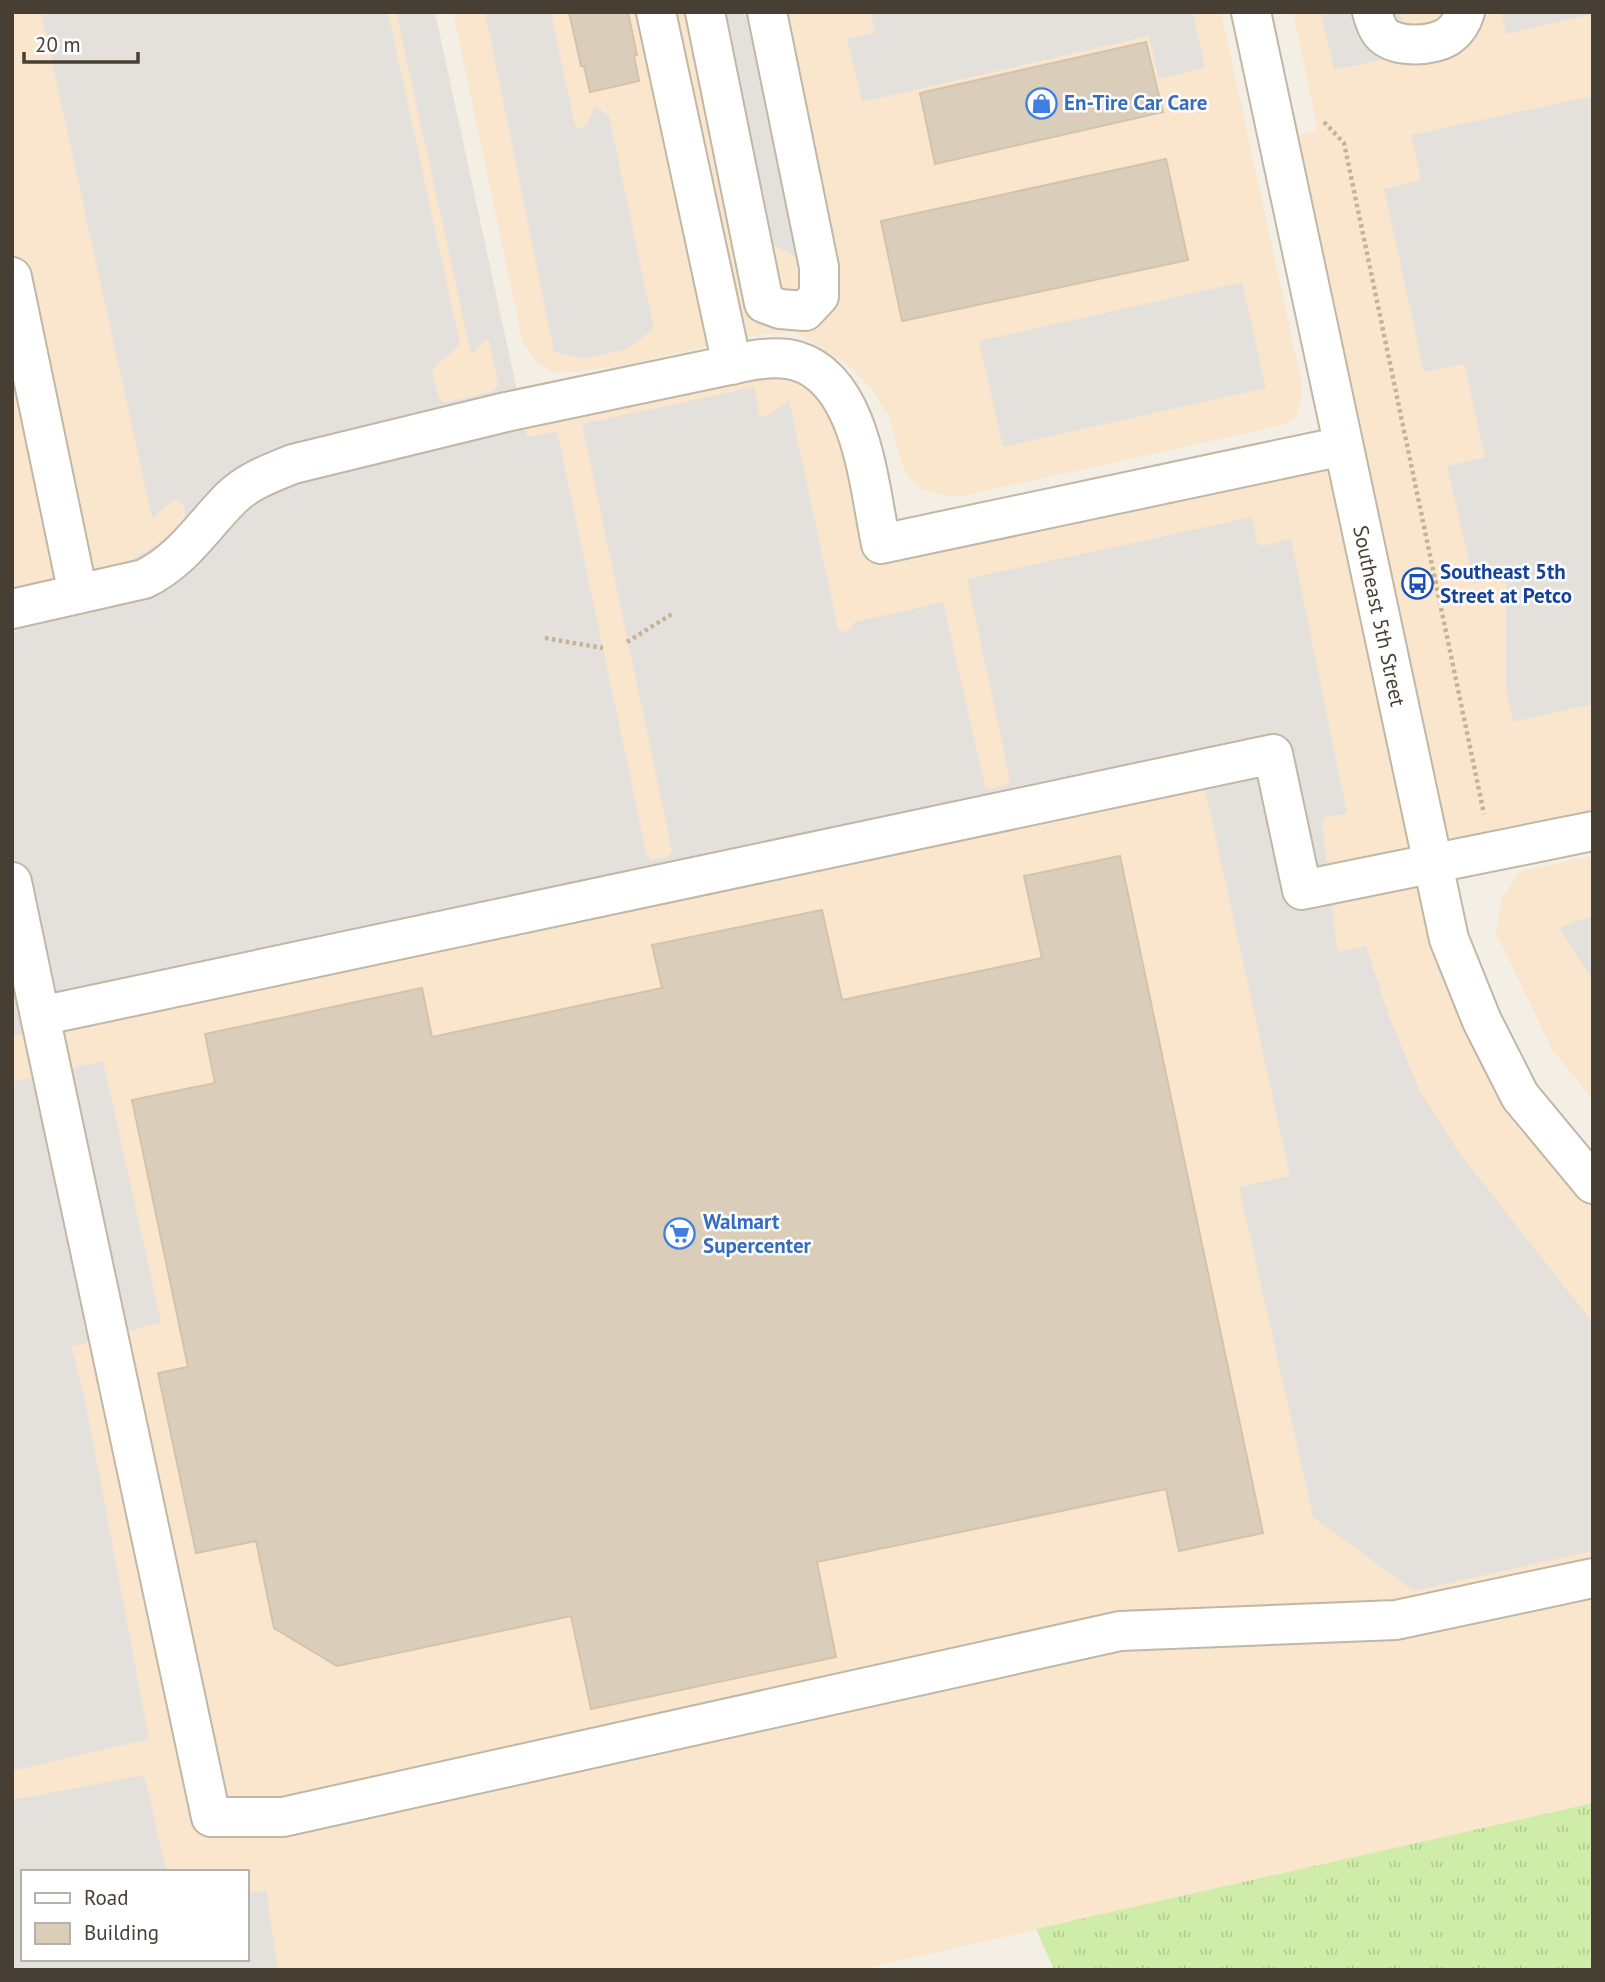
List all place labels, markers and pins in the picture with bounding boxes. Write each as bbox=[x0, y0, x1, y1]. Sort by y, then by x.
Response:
shop icon: En-Tire Car Care bbox=[1024, 86, 1058, 120]
place label: En-Tire Car Care bbox=[1064, 89, 1207, 116]
place label: Southeast 5th Street at Petco bbox=[1440, 558, 1572, 609]
bus stop icon: Southeast 5th Street at Petco bbox=[1400, 567, 1434, 601]
place label: Walmart Supercenter bbox=[703, 1208, 812, 1259]
supermarket icon: Walmart Supercenter bbox=[663, 1217, 697, 1251]

